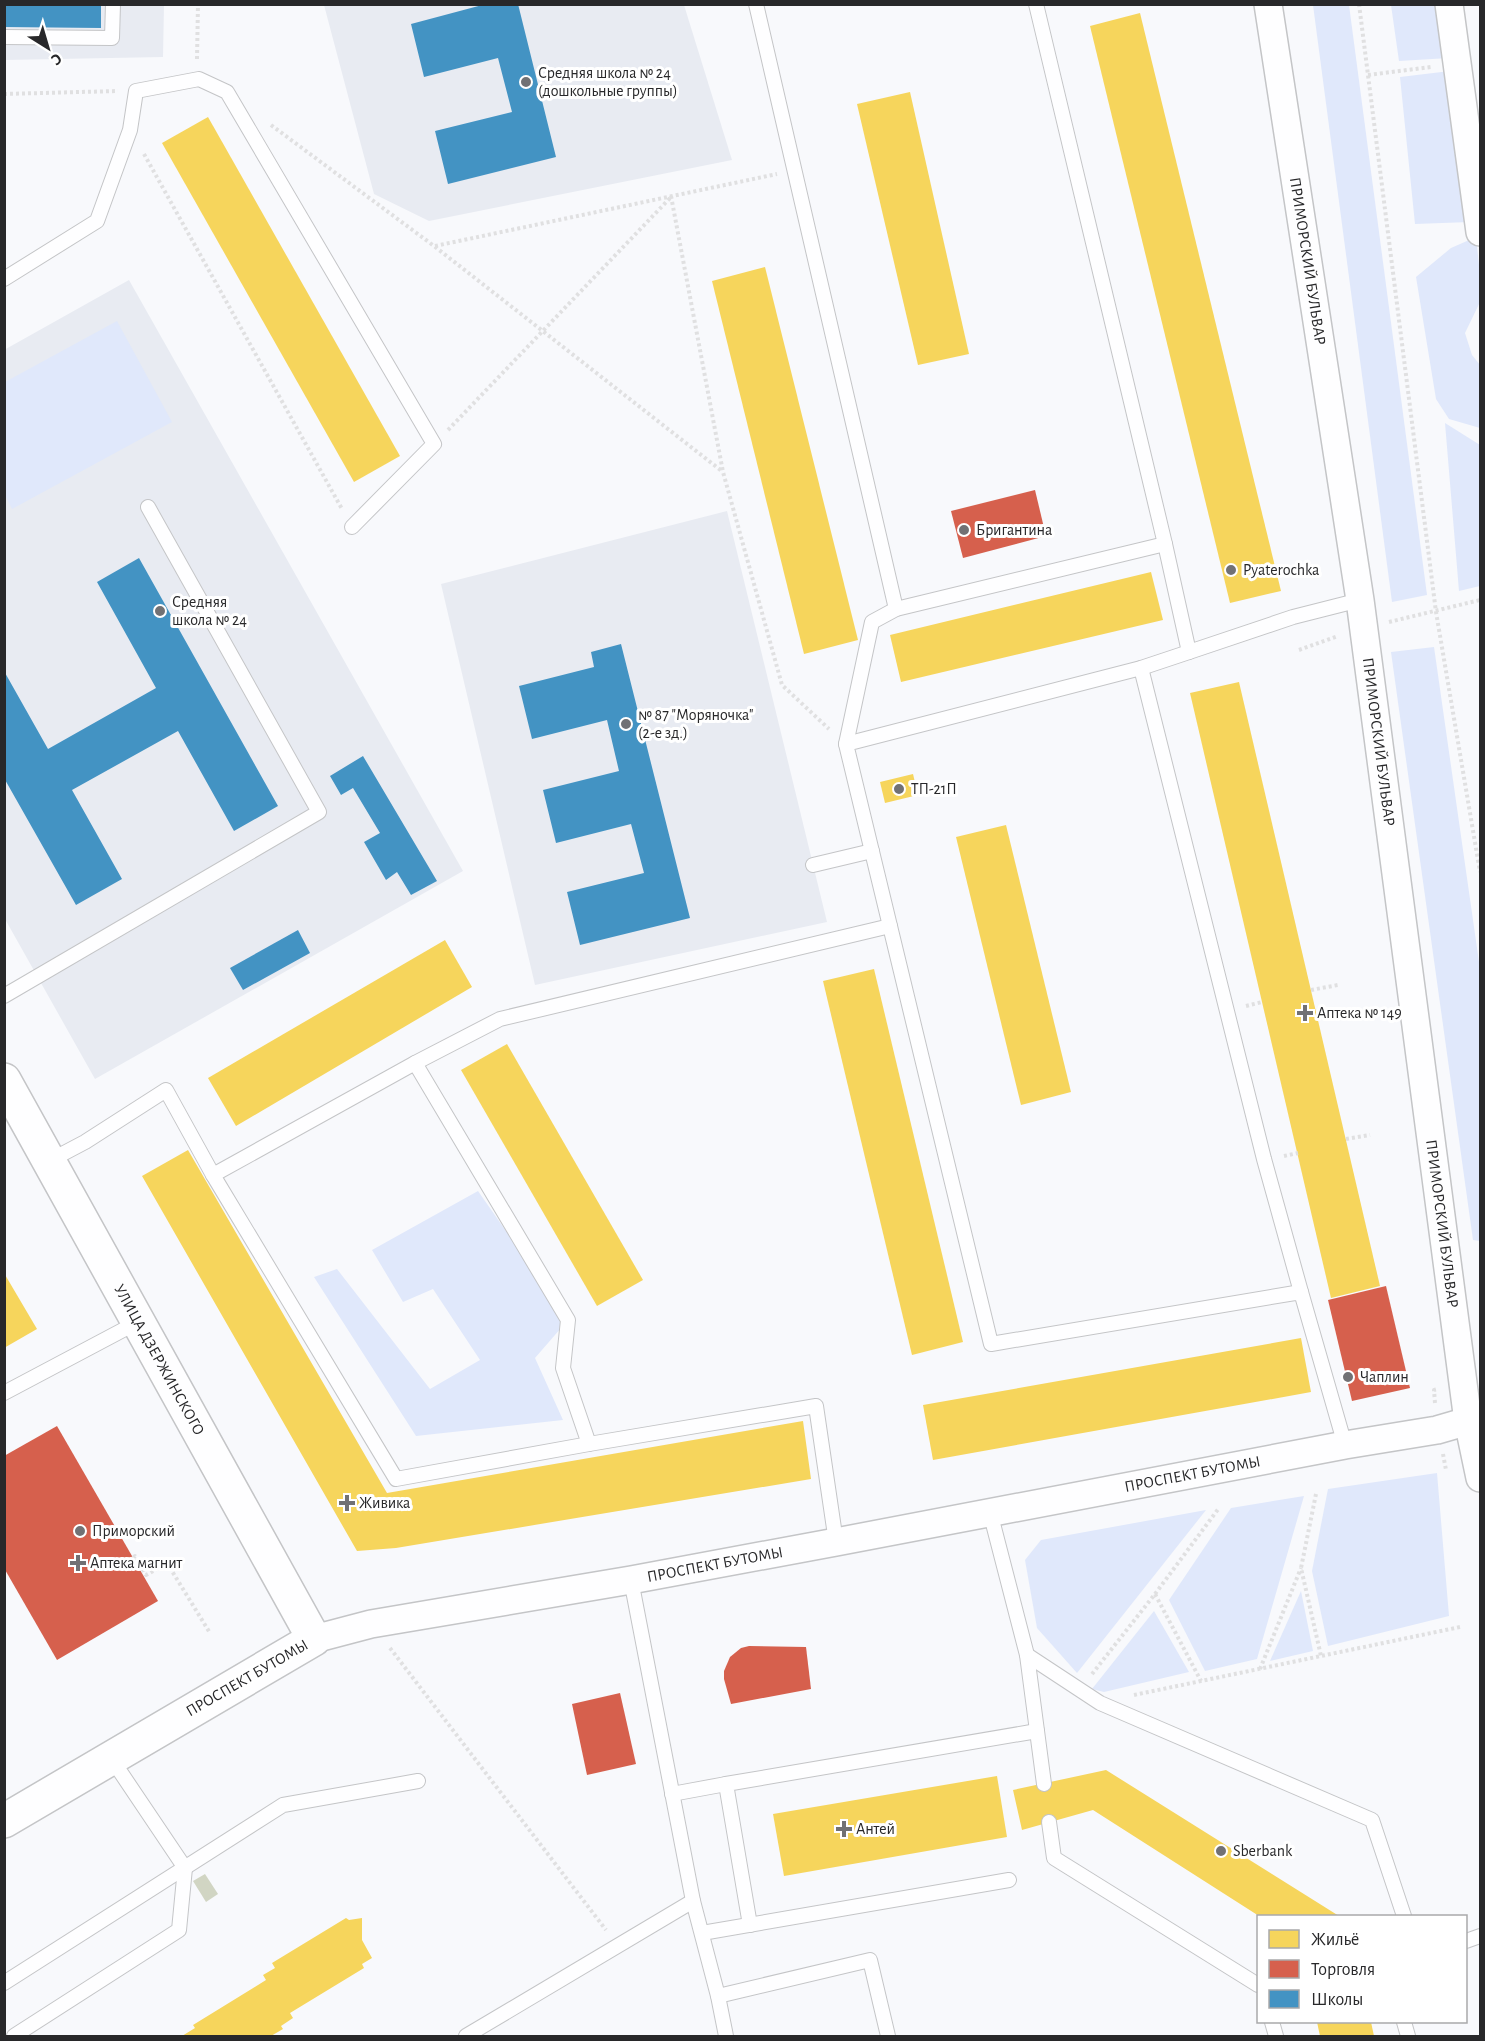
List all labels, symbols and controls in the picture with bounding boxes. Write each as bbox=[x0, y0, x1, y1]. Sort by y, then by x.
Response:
north arrow bbox=[18, 18, 78, 78]
text: С bbox=[48, 50, 65, 68]
place label: Средняя школа № 24 (дошкольные группы) bbox=[538, 65, 678, 100]
marker: Средняя школа № 24 (дошкольные группы) bbox=[519, 75, 533, 89]
street label: ПРИМОРСКИЙ БУЛЬВАР bbox=[1287, 176, 1328, 346]
place label: Бригантина bbox=[976, 522, 1052, 538]
marker: Бригантина bbox=[957, 523, 971, 537]
place label: Pyaterochka bbox=[1243, 562, 1319, 579]
marker: Pyaterochka bbox=[1224, 563, 1238, 577]
place label: Средняя школа № 24 bbox=[172, 594, 247, 628]
marker: Средняя школа № 24 bbox=[153, 604, 167, 618]
street label: ПРИМОРСКИЙ БУЛЬВАР bbox=[1360, 657, 1398, 827]
place label: № 87 "Моряночка" (2-е зд.) bbox=[638, 707, 753, 741]
marker: № 87 "Моряночка" (2-е зд.) bbox=[619, 717, 633, 731]
place label: ТП-21П bbox=[911, 781, 957, 797]
marker: ТП-21П bbox=[892, 782, 906, 796]
place label: Аптека № 149 bbox=[1317, 1005, 1402, 1021]
marker: Аптека № 149 bbox=[1298, 1006, 1312, 1020]
street label: ПРИМОРСКИЙ БУЛЬВАР bbox=[1423, 1139, 1461, 1309]
street label: УЛИЦА ДЗЕРЖИНСКОГО bbox=[111, 1282, 207, 1438]
place label: Чаплин bbox=[1360, 1369, 1409, 1385]
marker: Чаплин bbox=[1341, 1370, 1355, 1384]
street label: ПРОСПЕКТ БУТОМЫ bbox=[1123, 1453, 1262, 1495]
place label: Живика bbox=[359, 1495, 410, 1511]
marker: Живика bbox=[340, 1496, 354, 1510]
place label: Приморский bbox=[92, 1523, 175, 1539]
marker: Приморский bbox=[73, 1524, 87, 1538]
street label: ПРОСПЕКТ БУТОМЫ bbox=[646, 1544, 784, 1585]
place label: Аптека магнит bbox=[90, 1555, 183, 1571]
marker: Аптека магнит bbox=[71, 1556, 85, 1570]
street label: ПРОСПЕКТ БУТОМЫ bbox=[183, 1637, 311, 1719]
place label: Антей bbox=[856, 1821, 895, 1837]
marker: Антей bbox=[837, 1822, 851, 1836]
place label: Sberbank bbox=[1233, 1843, 1293, 1859]
marker: Sberbank bbox=[1214, 1844, 1228, 1858]
legend bbox=[1257, 1915, 1467, 2023]
text: Жильё bbox=[1311, 1931, 1359, 1949]
text: Торговля bbox=[1311, 1961, 1375, 1979]
text: Школы bbox=[1311, 1991, 1363, 2009]

